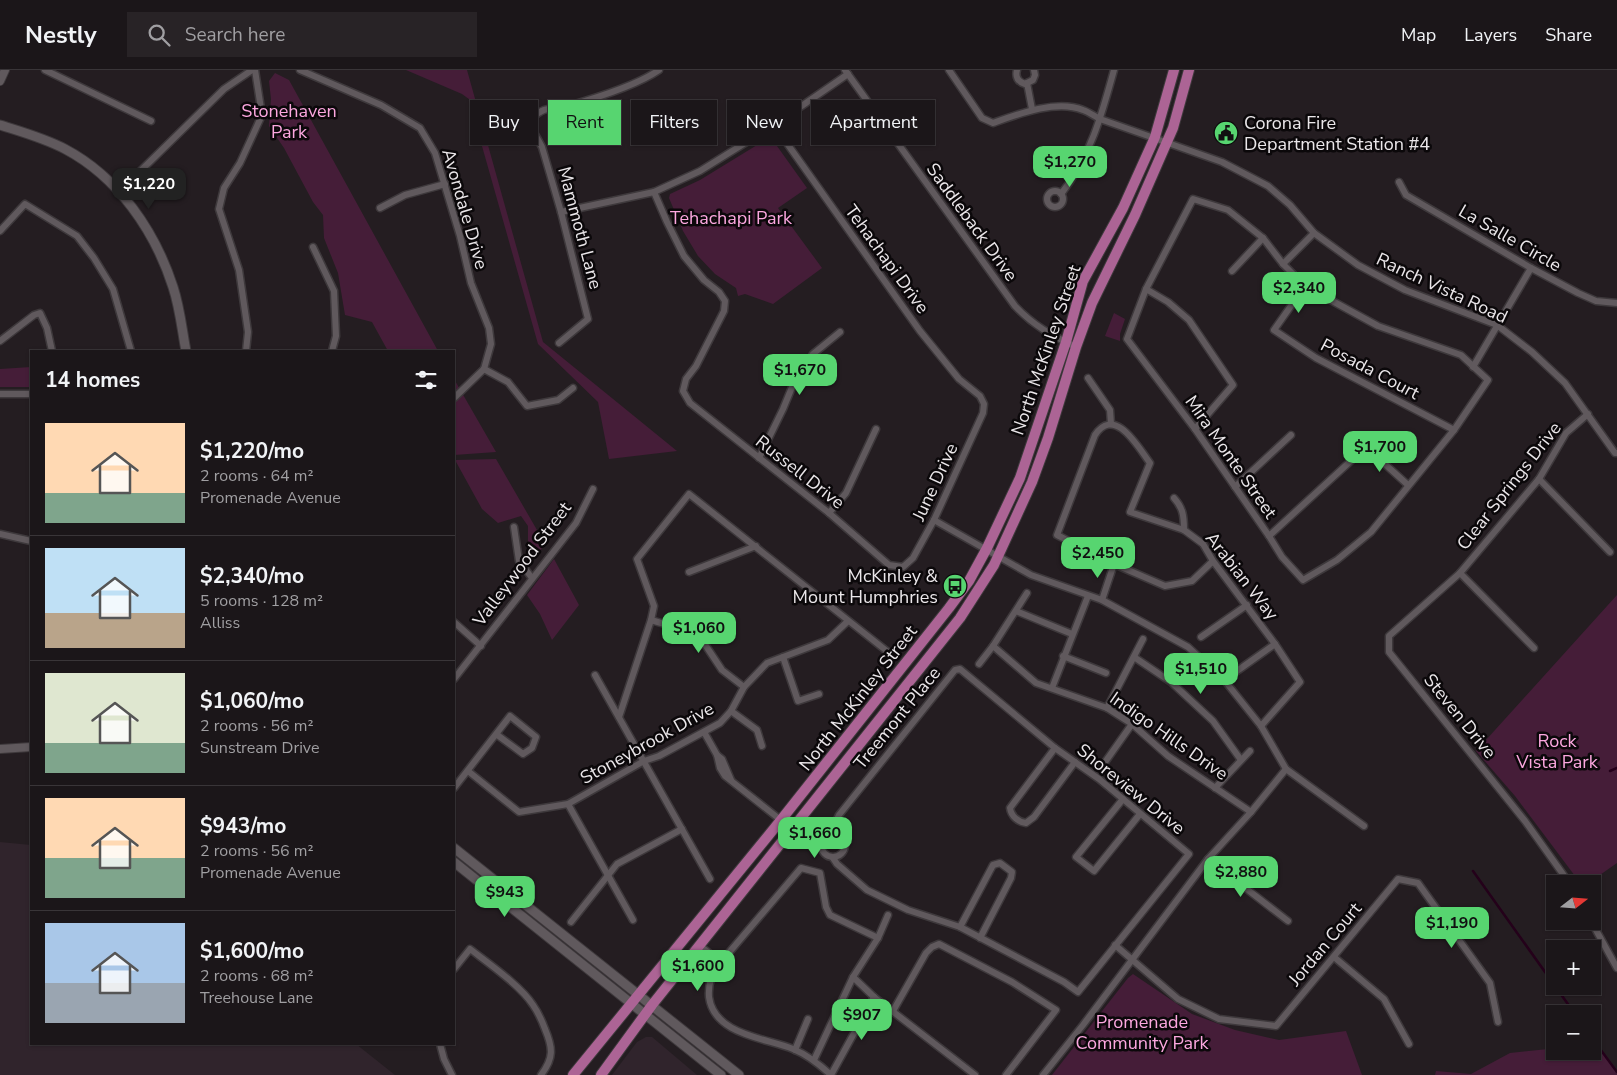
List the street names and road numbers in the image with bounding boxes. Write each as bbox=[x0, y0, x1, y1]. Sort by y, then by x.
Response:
street label: Avondale Drive bbox=[436, 146, 494, 272]
street label: Saddleback Drive bbox=[921, 158, 1023, 286]
street label: Mammoth Lane bbox=[552, 164, 608, 292]
street label: La Salle Circle bbox=[1454, 199, 1566, 277]
street label: Tehachapi Drive bbox=[839, 200, 935, 318]
street label: Ranch Vista Road bbox=[1372, 247, 1512, 329]
street label: North McKinley Street bbox=[1006, 261, 1087, 438]
street label: Posada Court bbox=[1316, 333, 1424, 405]
street label: Mira Monte Street bbox=[1180, 391, 1283, 524]
street label: Clear Springs Drive bbox=[1451, 417, 1567, 555]
street label: Russell Drive bbox=[750, 430, 850, 514]
street label: June Drive bbox=[906, 439, 963, 526]
street label: Valleywood Street bbox=[467, 496, 577, 632]
street label: Arabian Way bbox=[1200, 527, 1284, 626]
street label: North McKinley Street bbox=[794, 620, 923, 776]
street label: Treemont Place bbox=[848, 662, 946, 774]
street label: Steven Drive bbox=[1418, 668, 1502, 764]
street label: Indigo Hills Drive bbox=[1105, 686, 1233, 786]
street label: Stoneybrook Drive bbox=[576, 696, 718, 790]
street label: Shoreview Drive bbox=[1072, 738, 1190, 840]
street label: Jordan Court bbox=[1282, 897, 1367, 991]

